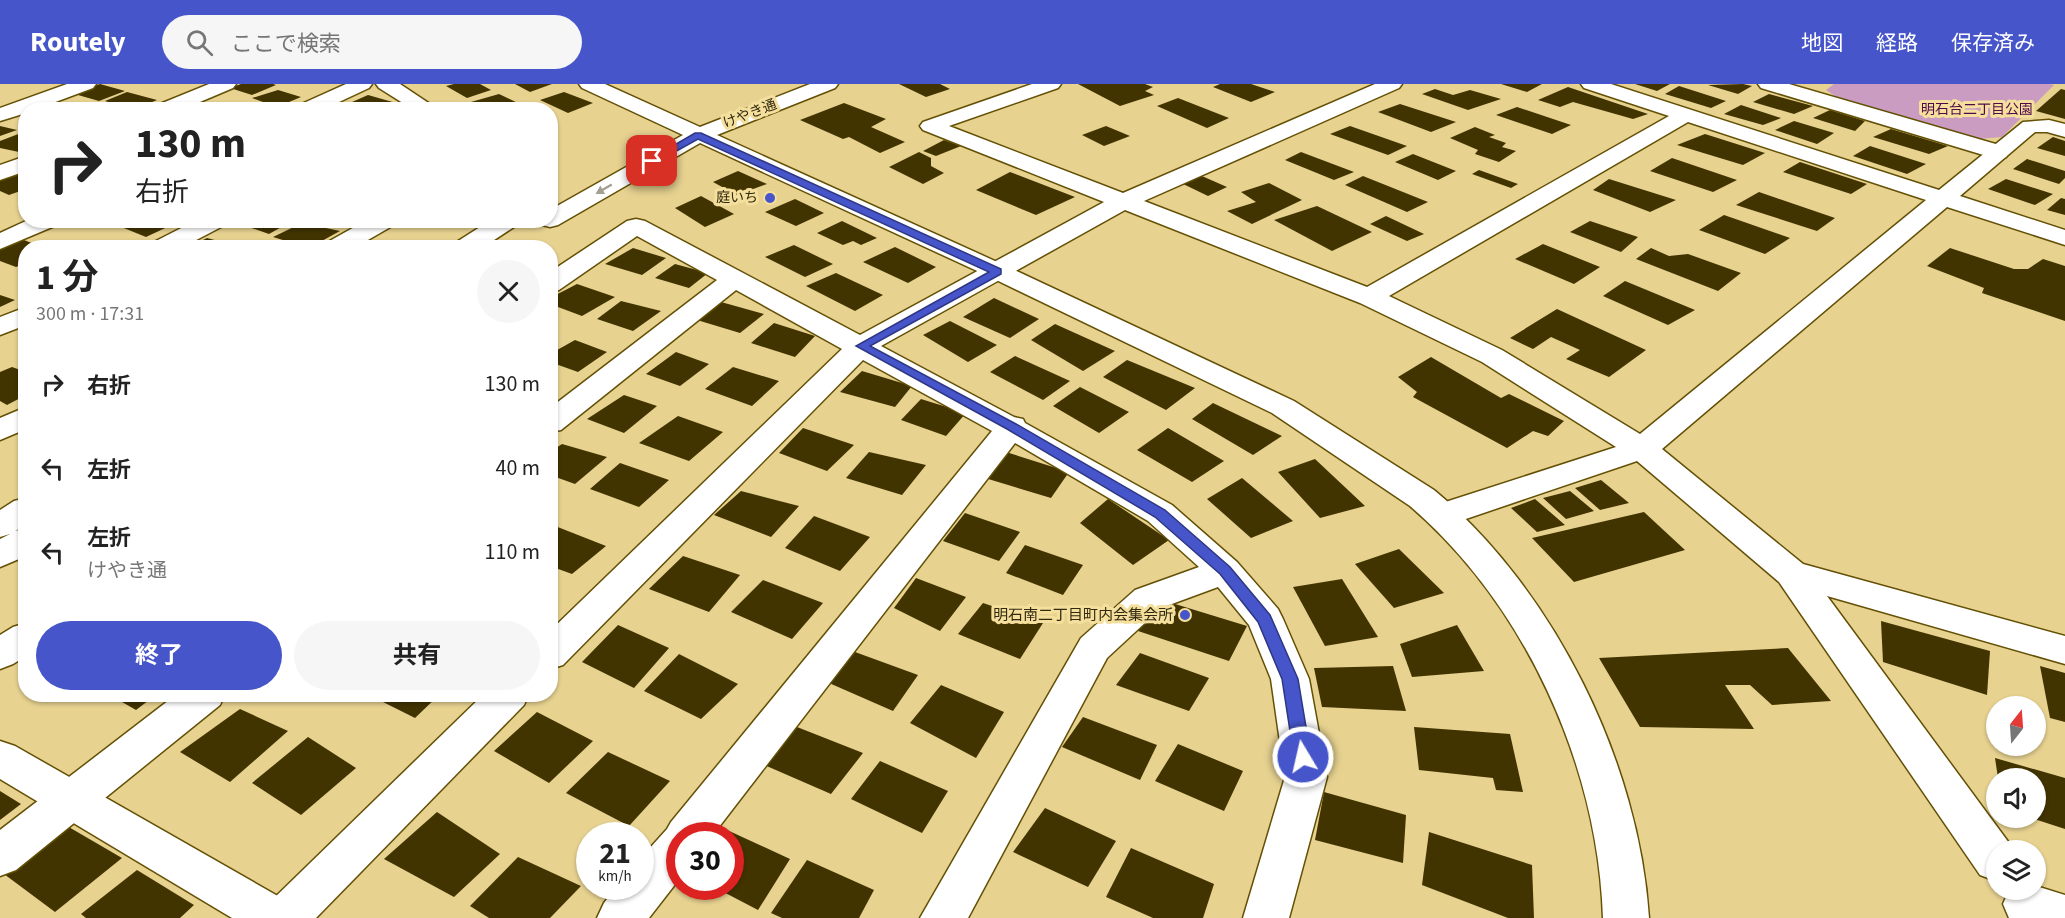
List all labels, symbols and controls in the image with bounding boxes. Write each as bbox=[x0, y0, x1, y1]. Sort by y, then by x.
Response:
search box bbox=[162, 15, 582, 69]
text: Routely bbox=[30, 22, 126, 62]
icon: search bbox=[183, 26, 216, 59]
text: ここで検索 bbox=[231, 28, 341, 60]
text: 地図 bbox=[1801, 28, 1843, 58]
text: 経路 bbox=[1876, 28, 1918, 58]
text: 保存済み bbox=[1951, 28, 2035, 58]
street label: けやき通 bbox=[720, 95, 780, 133]
park label: 明石台二丁目公園 bbox=[1921, 100, 2033, 120]
text: 130 m bbox=[135, 114, 246, 174]
icon: right bbox=[36, 126, 114, 204]
pin bbox=[626, 135, 677, 186]
icon: arrive bbox=[635, 144, 668, 177]
text: 右折 bbox=[135, 173, 189, 212]
one-way arrow bbox=[596, 183, 612, 194]
place label: 庭いち bbox=[716, 188, 758, 208]
marker: 庭いち bbox=[763, 191, 777, 205]
text: 1 分 bbox=[36, 252, 98, 303]
button: close bbox=[477, 260, 540, 323]
text: 300 m · 17:31 bbox=[36, 300, 144, 328]
icon: right bbox=[36, 368, 69, 401]
text: 130 m bbox=[485, 368, 540, 400]
text: 右折 bbox=[87, 370, 131, 402]
icon: left bbox=[36, 452, 69, 485]
text: 40 m bbox=[495, 452, 540, 484]
text: 左折 bbox=[87, 454, 131, 486]
text: 左折 bbox=[87, 522, 131, 554]
icon: left bbox=[36, 536, 69, 569]
text: 110 m bbox=[485, 536, 540, 568]
text: けやき通 bbox=[87, 557, 167, 585]
place label: 明石南二丁目町内会集会所 bbox=[993, 605, 1173, 626]
marker: 明石南二丁目町内会集会所 bbox=[1178, 608, 1192, 622]
button: 終了 bbox=[36, 621, 282, 690]
button: 共有 bbox=[294, 621, 540, 690]
north arrow bbox=[1986, 696, 2046, 756]
map controls bbox=[1986, 696, 2046, 900]
position arrow bbox=[1271, 725, 1335, 789]
button: sound bbox=[1986, 768, 2046, 828]
speed limit sign: 30 bbox=[666, 822, 744, 900]
text: 21 bbox=[599, 832, 631, 875]
button: layers bbox=[1986, 840, 2046, 900]
text: km/h bbox=[598, 866, 632, 887]

